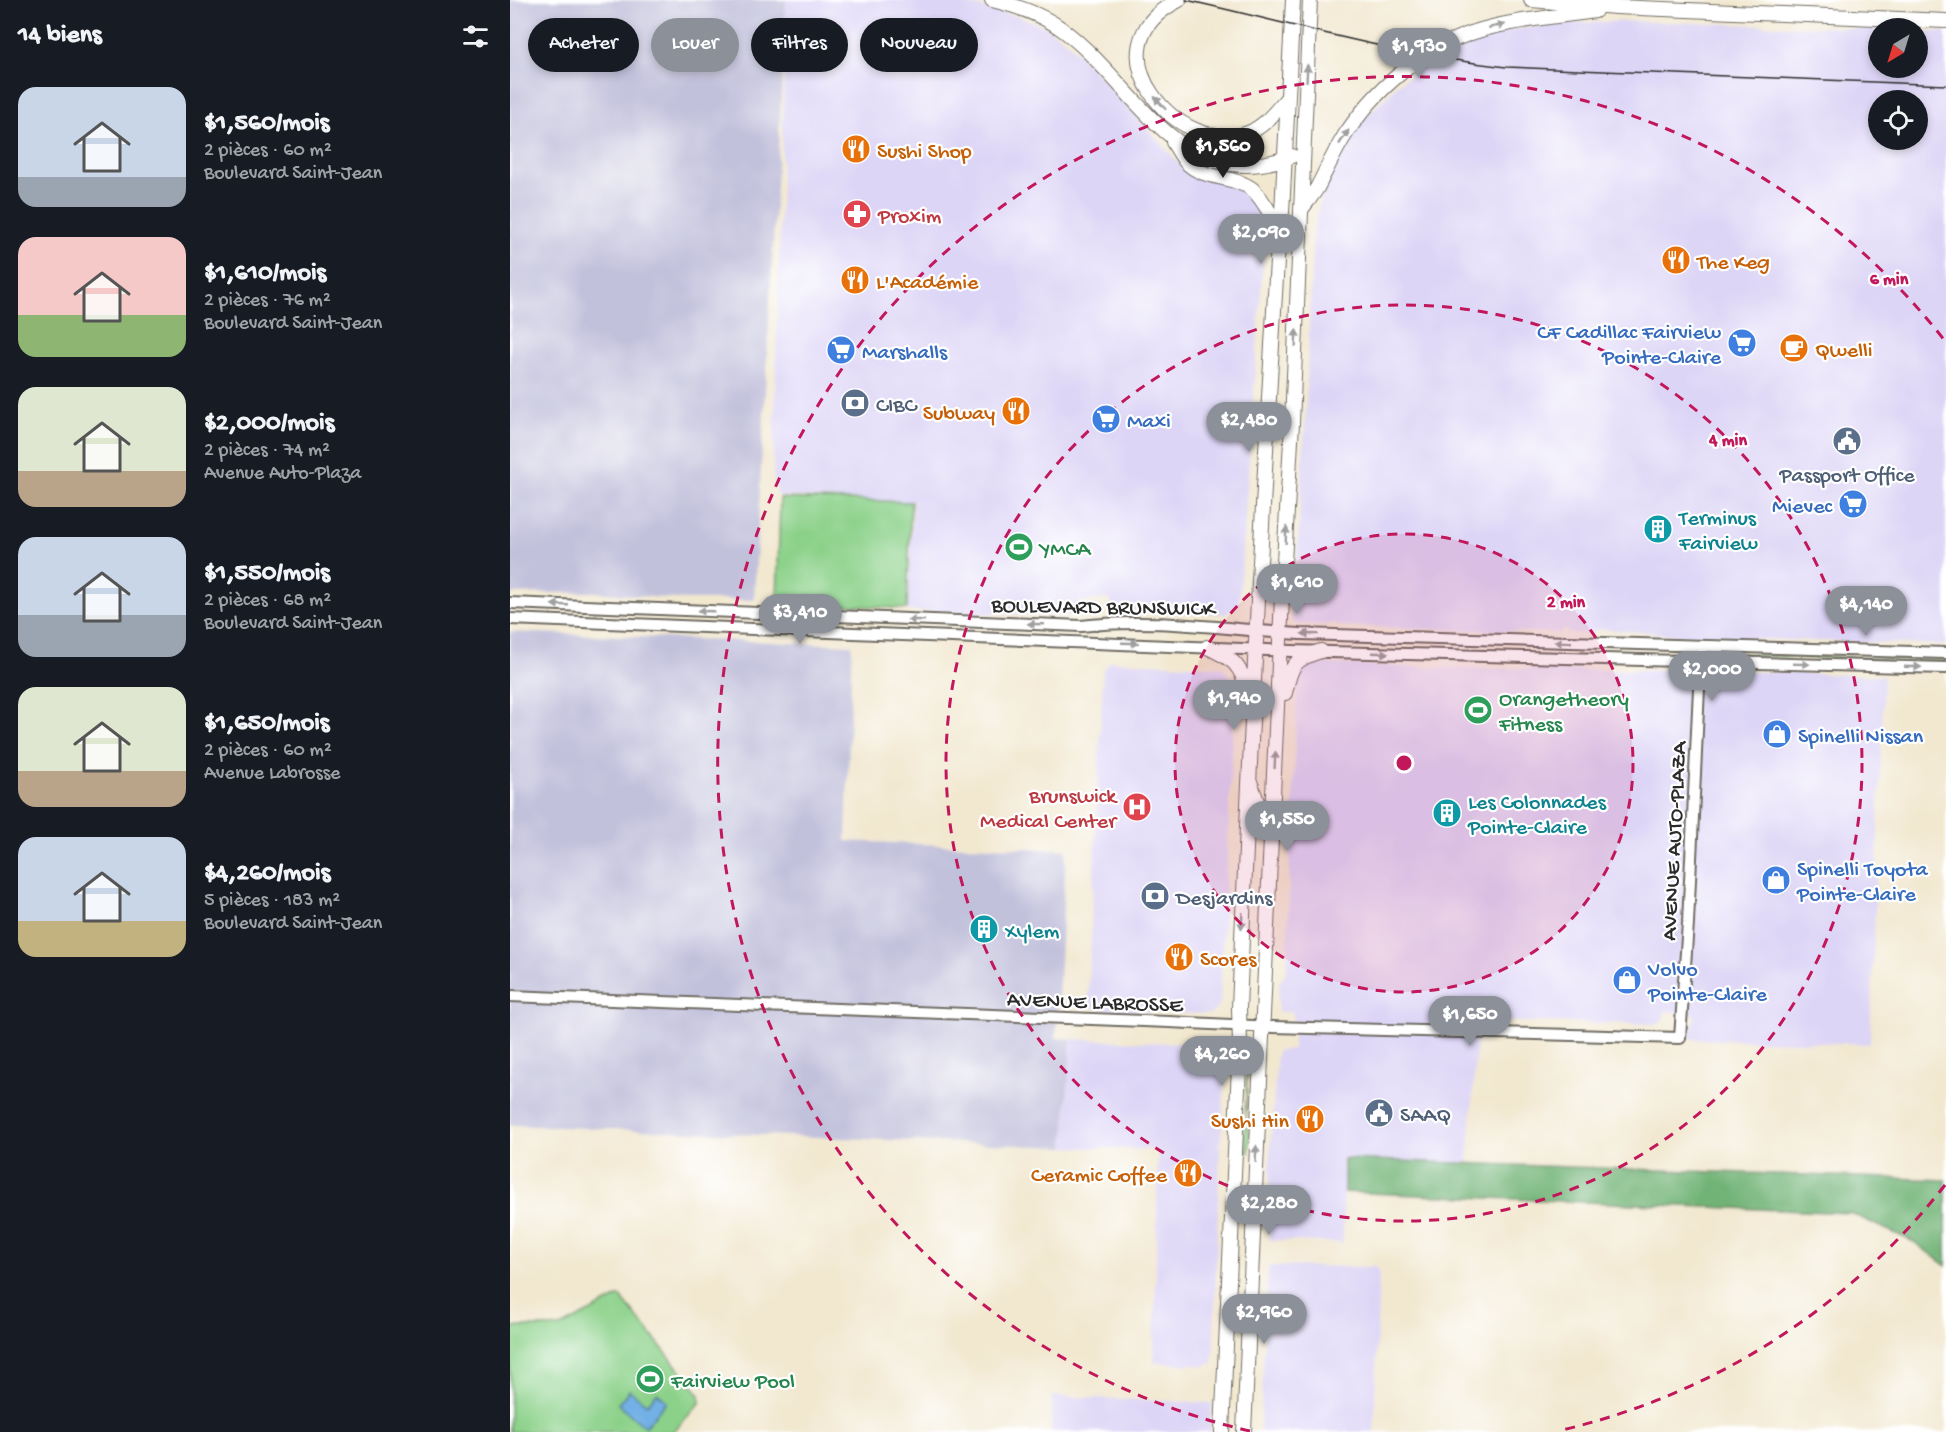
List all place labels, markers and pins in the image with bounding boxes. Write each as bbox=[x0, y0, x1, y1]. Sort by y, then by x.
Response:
pin: $1,930 bbox=[1370, 28, 1468, 79]
pin: $1,560 bbox=[1174, 128, 1272, 179]
restaurant icon: Sushi Shop bbox=[840, 133, 872, 165]
place label: Sushi Shop bbox=[877, 140, 972, 166]
pharmacy icon: Proxim bbox=[841, 198, 873, 230]
place label: Proxim bbox=[877, 205, 942, 231]
pin: $2,090 bbox=[1212, 214, 1310, 265]
restaurant icon: The Keg bbox=[1660, 244, 1692, 276]
place label: The Keg bbox=[1695, 251, 1770, 277]
restaurant icon: L'Académie bbox=[839, 264, 871, 296]
place label: L'Académie bbox=[876, 271, 979, 297]
place label: CF Cadillac Fairview Pointe-Claire bbox=[1537, 321, 1722, 372]
supermarket icon: CF Cadillac Fairview Pointe-Claire bbox=[1726, 327, 1758, 359]
cafe icon: Qwelli bbox=[1778, 332, 1810, 364]
supermarket icon: Marshalls bbox=[825, 334, 857, 366]
place label: Qwelli bbox=[1815, 339, 1873, 365]
place label: Marshalls bbox=[862, 341, 948, 367]
bank icon: CIBC bbox=[839, 387, 871, 419]
place label: CIBC bbox=[876, 394, 918, 420]
restaurant icon: Subway bbox=[1000, 395, 1032, 427]
place label: Subway bbox=[923, 402, 995, 428]
pin: $2,480 bbox=[1200, 402, 1298, 453]
supermarket icon: Maxi bbox=[1090, 403, 1122, 435]
place label: Maxi bbox=[1127, 410, 1171, 436]
public building icon: Passport Office bbox=[1831, 425, 1863, 457]
place label: Passport Office bbox=[1778, 464, 1915, 490]
supermarket icon: Mievec bbox=[1837, 488, 1869, 520]
place label: Mievec bbox=[1772, 495, 1834, 521]
place label: Terminus Fairview bbox=[1677, 507, 1758, 558]
building icon: Terminus Fairview bbox=[1642, 513, 1674, 545]
sports icon: YMCA bbox=[1003, 531, 1035, 563]
place label: YMCA bbox=[1038, 538, 1091, 564]
pin: $1,610 bbox=[1248, 564, 1346, 615]
pin: $4,140 bbox=[1817, 586, 1915, 637]
pin: $3,410 bbox=[751, 594, 849, 645]
pin: $2,000 bbox=[1663, 651, 1761, 702]
pin: $1,940 bbox=[1185, 680, 1283, 731]
place label: Orangetheory Fitness bbox=[1498, 688, 1629, 739]
sports icon: Orangetheory Fitness bbox=[1462, 694, 1494, 726]
shop icon: Spinelli Nissan bbox=[1761, 718, 1793, 750]
place label: Spinelli Nissan bbox=[1798, 725, 1924, 751]
centre of rings bbox=[1394, 753, 1414, 773]
place label: Brunswick Medical Center bbox=[980, 785, 1118, 836]
hospital icon: Brunswick Medical Center bbox=[1121, 791, 1153, 823]
place label: Les Colonnades Pointe-Claire bbox=[1467, 791, 1607, 842]
building icon: Les Colonnades Pointe-Claire bbox=[1431, 797, 1463, 829]
pin: $1,550 bbox=[1238, 801, 1336, 852]
place label: Spinelli Toyota Pointe-Claire bbox=[1796, 858, 1928, 909]
shop icon: Spinelli Toyota Pointe-Claire bbox=[1760, 864, 1792, 896]
bank icon: Desjardins bbox=[1139, 880, 1171, 912]
place label: Desjardins bbox=[1174, 887, 1273, 913]
building icon: Xylem bbox=[968, 913, 1000, 945]
place label: Xylem bbox=[1004, 920, 1060, 946]
restaurant icon: Scores bbox=[1163, 941, 1195, 973]
place label: Scores bbox=[1200, 948, 1257, 974]
place label: Volvo Pointe-Claire bbox=[1647, 958, 1768, 1009]
shop icon: Volvo Pointe-Claire bbox=[1611, 964, 1643, 996]
pin: $1,650 bbox=[1421, 996, 1519, 1047]
pin: $4,260 bbox=[1173, 1036, 1271, 1087]
public building icon: SAAQ bbox=[1363, 1097, 1395, 1129]
restaurant icon: Sushi Hin bbox=[1294, 1103, 1326, 1135]
place label: SAAQ bbox=[1400, 1104, 1451, 1130]
place label: Sushi Hin bbox=[1211, 1110, 1290, 1136]
restaurant icon: Ceramic Coffee bbox=[1172, 1157, 1204, 1189]
place label: Ceramic Coffee bbox=[1031, 1164, 1168, 1190]
pin: $2,280 bbox=[1220, 1185, 1318, 1236]
pin: $2,960 bbox=[1215, 1294, 1313, 1345]
sports icon: Fairview Pool bbox=[634, 1363, 666, 1395]
place label: Fairview Pool bbox=[670, 1370, 795, 1396]

